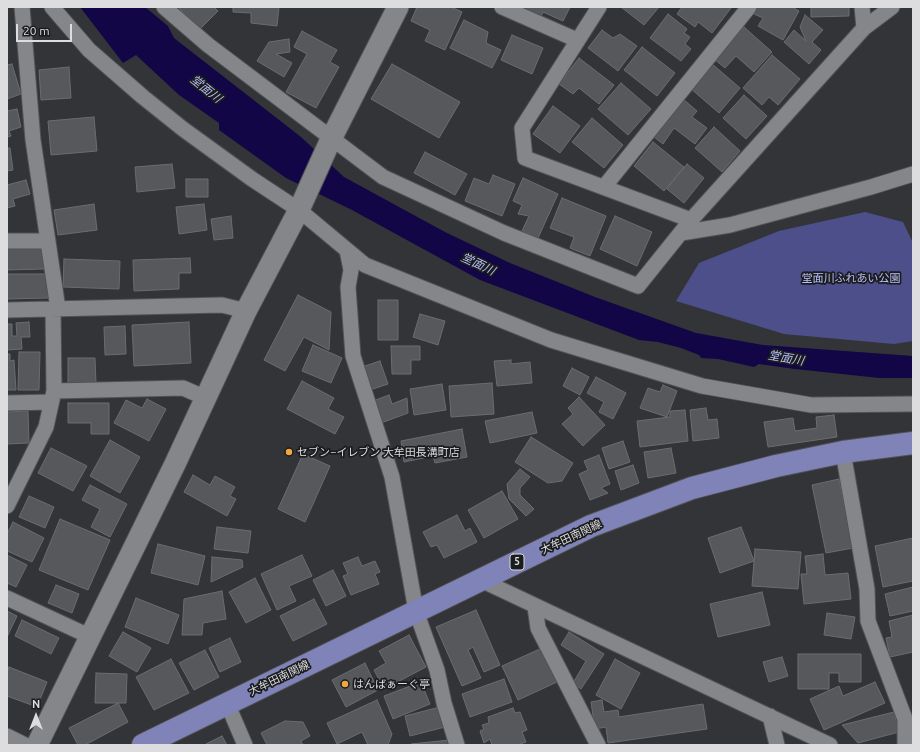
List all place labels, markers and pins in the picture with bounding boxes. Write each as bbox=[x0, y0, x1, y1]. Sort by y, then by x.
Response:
place label: セブン−イレブン 大牟田長溝町店 bbox=[297, 445, 460, 459]
marker: セブン−イレブン 大牟田長溝町店 bbox=[284, 447, 294, 457]
place label: はんばぁーぐ亭 bbox=[353, 677, 430, 691]
marker: はんばぁーぐ亭 bbox=[340, 679, 350, 689]

